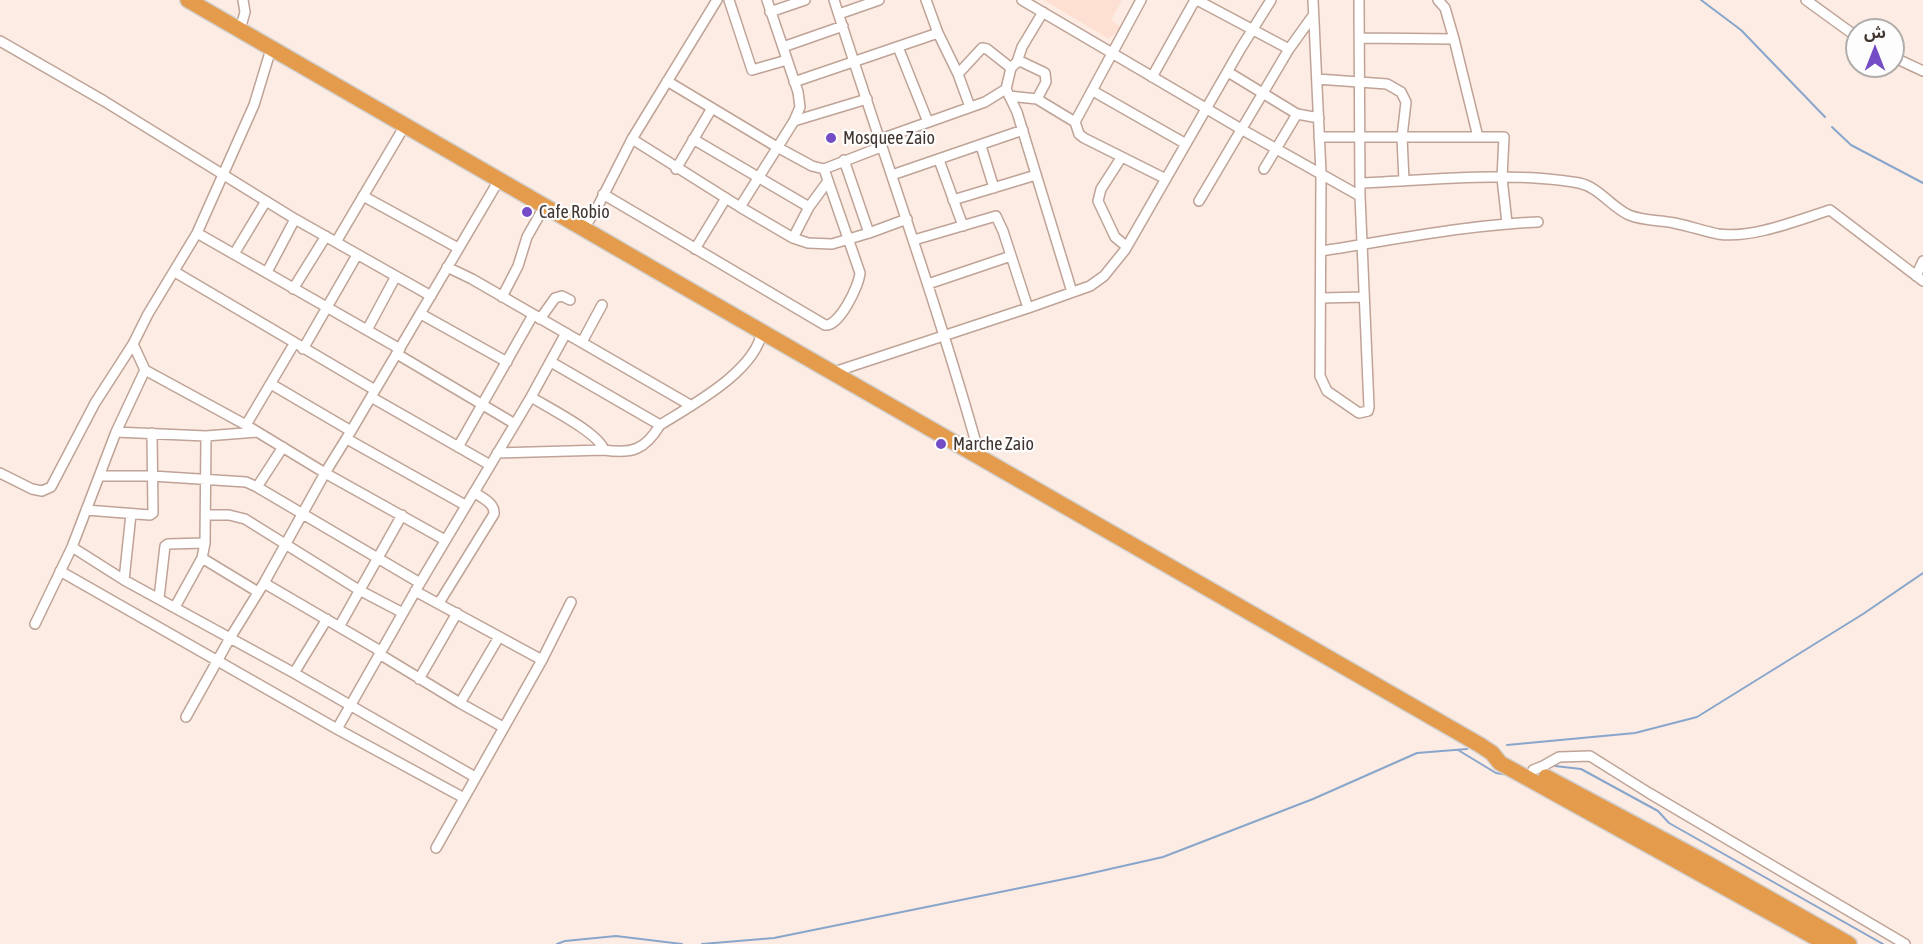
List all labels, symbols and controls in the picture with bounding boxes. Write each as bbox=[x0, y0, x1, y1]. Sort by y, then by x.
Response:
north arrow bbox=[1845, 18, 1905, 78]
text: ش bbox=[1864, 23, 1886, 41]
place label: Mosquee Zaio bbox=[843, 127, 935, 149]
marker: Mosquee Zaio bbox=[824, 131, 838, 145]
place label: Cafe Robio bbox=[539, 201, 610, 223]
marker: Cafe Robio bbox=[520, 205, 534, 219]
place label: Marche Zaio bbox=[953, 433, 1034, 455]
marker: Marche Zaio bbox=[934, 437, 948, 451]

